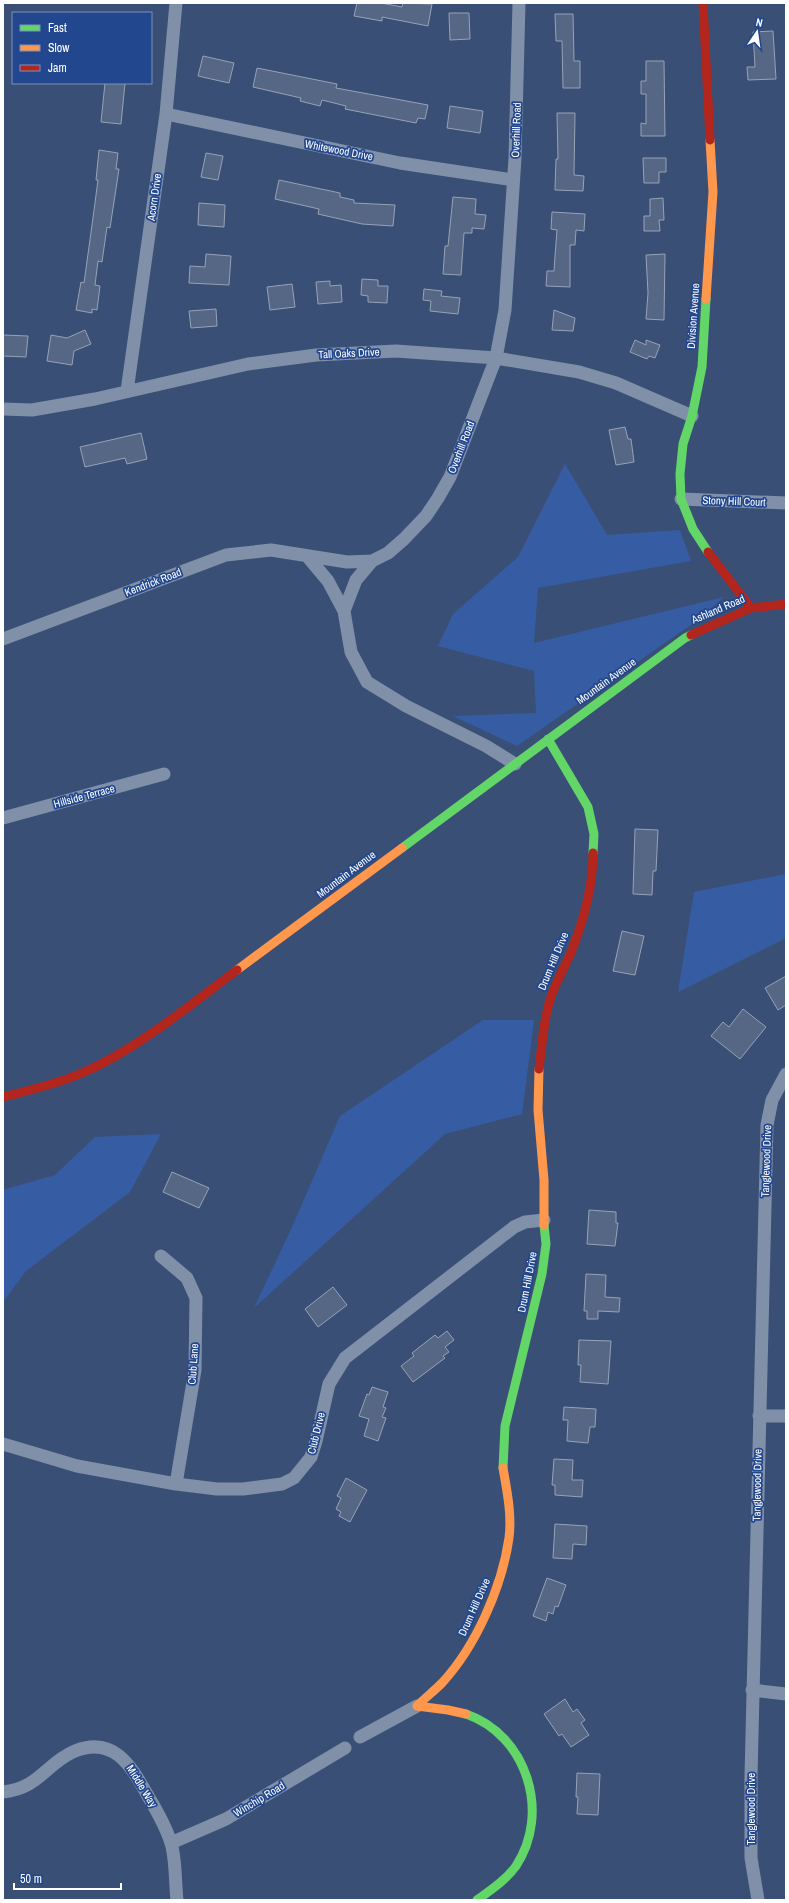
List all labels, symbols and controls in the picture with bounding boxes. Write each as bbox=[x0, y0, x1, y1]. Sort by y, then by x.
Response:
legend bbox=[12, 12, 152, 84]
north arrow bbox=[737, 12, 777, 52]
text: N bbox=[755, 15, 764, 30]
text: Fast bbox=[48, 20, 67, 36]
text: Slow bbox=[48, 40, 70, 56]
text: Jam bbox=[48, 60, 67, 76]
street label: Overhill Road bbox=[508, 102, 524, 158]
street label: Whitewood Drive bbox=[304, 137, 374, 163]
street label: Acorn Drive bbox=[144, 172, 164, 223]
street label: Division Avenue bbox=[684, 283, 702, 349]
street label: Tall Oaks Drive bbox=[318, 344, 380, 362]
street label: Overhill Road bbox=[445, 419, 477, 475]
street label: Stony Hill Court bbox=[702, 493, 766, 509]
street label: Kendrick Road bbox=[123, 565, 183, 599]
street label: Ashland Road bbox=[688, 591, 747, 627]
street label: Mountain Avenue bbox=[574, 655, 638, 707]
street label: Hillside Terrace bbox=[52, 781, 116, 811]
street label: Mountain Avenue bbox=[314, 847, 378, 901]
street label: Drum Hill Drive bbox=[535, 930, 571, 992]
street label: Tanglewood Drive bbox=[758, 1125, 774, 1197]
street label: Drum Hill Drive bbox=[514, 1250, 540, 1314]
street label: Club Lane bbox=[185, 1343, 201, 1385]
street label: Club Drive bbox=[304, 1411, 328, 1455]
street label: Tanglewood Drive bbox=[749, 1449, 765, 1521]
street label: Drum Hill Drive bbox=[455, 1576, 493, 1638]
street label: Middle Way bbox=[124, 1762, 161, 1810]
street label: Tanglewood Drive bbox=[744, 1773, 758, 1845]
street label: Winchip Road bbox=[231, 1778, 287, 1820]
scale bar bbox=[14, 1865, 121, 1891]
text: 50 m bbox=[20, 1871, 42, 1887]

